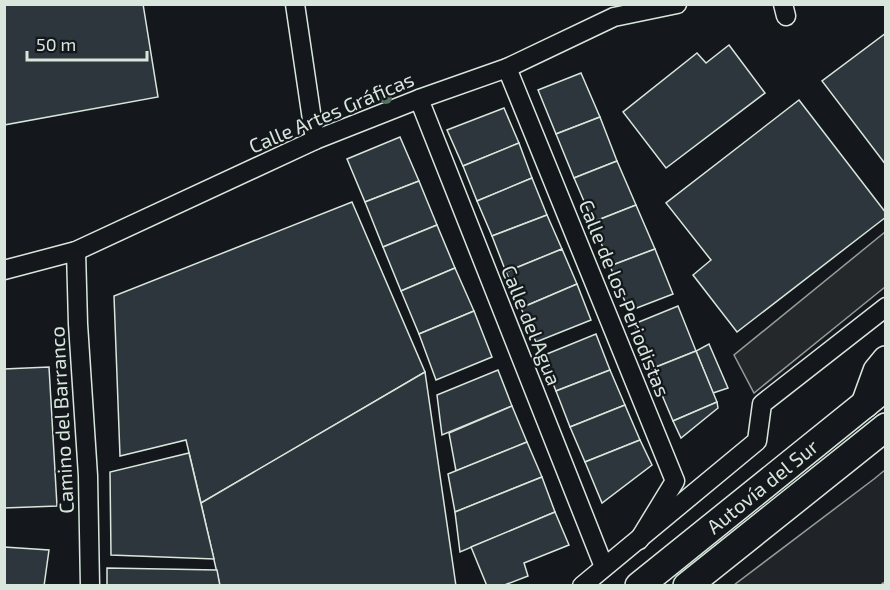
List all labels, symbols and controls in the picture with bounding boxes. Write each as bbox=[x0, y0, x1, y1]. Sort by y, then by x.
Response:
scale bar bbox=[27, 24, 147, 62]
text: 50 m bbox=[36, 33, 76, 55]
street label: Calle Artes Gráficas bbox=[245, 66, 417, 158]
street label: Calle de los Periodistas bbox=[575, 196, 675, 400]
street label: Calle del Agua bbox=[497, 262, 567, 388]
street label: Camino del Barranco bbox=[44, 326, 78, 514]
street label: Autovía del Sur bbox=[701, 434, 823, 538]

